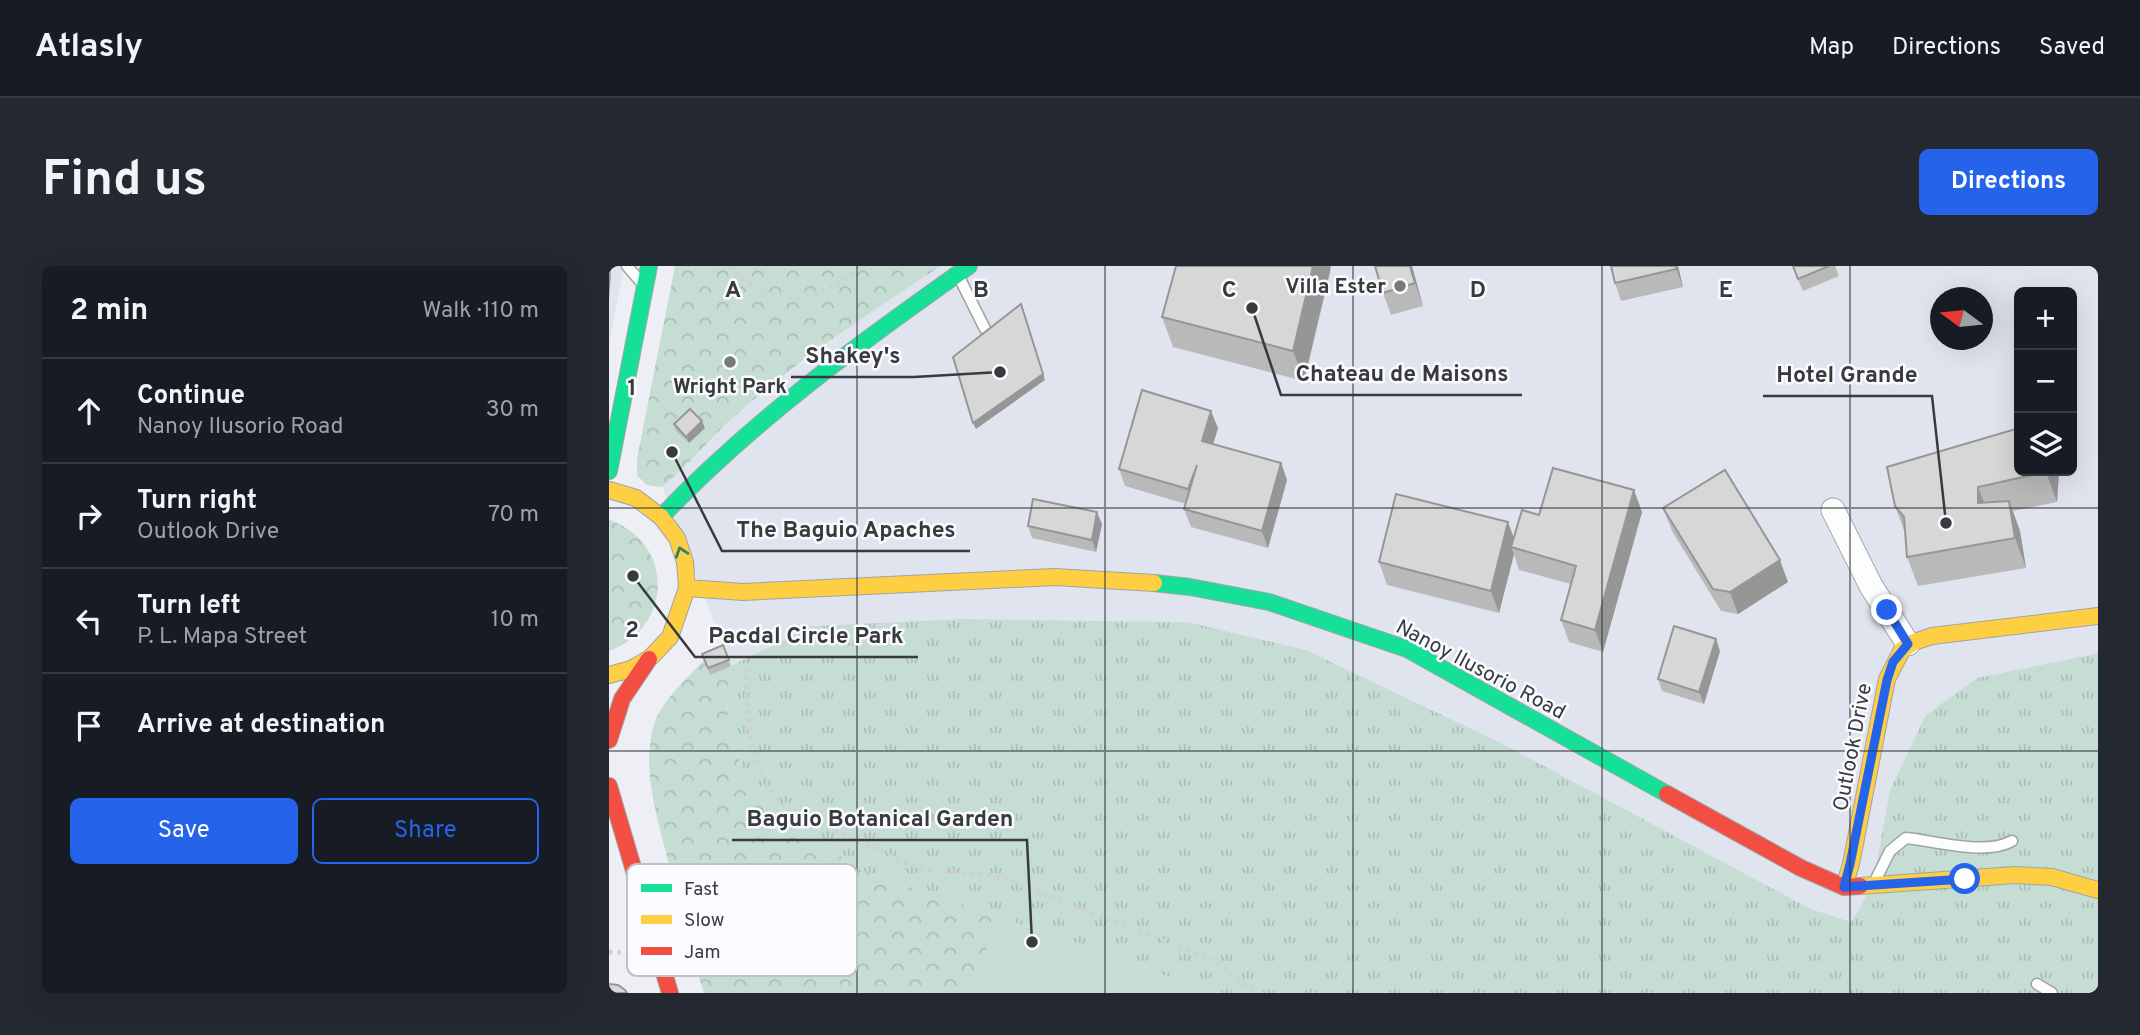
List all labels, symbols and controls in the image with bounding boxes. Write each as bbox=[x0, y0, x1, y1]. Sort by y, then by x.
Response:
text: Atlasly bbox=[35, 27, 143, 69]
text: Map bbox=[1809, 33, 1854, 63]
text: Directions bbox=[1892, 33, 2001, 63]
text: Saved bbox=[2039, 33, 2105, 63]
button: Directions bbox=[1919, 149, 2098, 215]
text: Find us bbox=[42, 151, 207, 213]
place label: Villa Ester bbox=[1285, 274, 1386, 301]
text: A bbox=[725, 277, 741, 306]
text: B bbox=[973, 277, 989, 306]
text: C bbox=[1222, 277, 1236, 306]
text: D bbox=[1470, 277, 1486, 306]
text: E bbox=[1719, 277, 1733, 306]
marker: Villa Ester bbox=[1392, 278, 1408, 294]
north arrow bbox=[1930, 287, 1993, 350]
map controls bbox=[2014, 287, 2077, 476]
button: + bbox=[2014, 287, 2077, 350]
text: 2 min bbox=[70, 293, 148, 330]
text: Walk · 110 m bbox=[422, 297, 539, 326]
callout: Shakey's bbox=[791, 333, 914, 377]
text: Shakey's bbox=[805, 343, 901, 372]
button: − bbox=[2014, 350, 2077, 413]
callout: Chateau de Maisons bbox=[1281, 351, 1522, 395]
callout: Hotel Grande bbox=[1763, 352, 1932, 396]
marker: Wright Park bbox=[722, 354, 738, 370]
text: Chateau de Maisons bbox=[1295, 361, 1509, 390]
text: Hotel Grande bbox=[1776, 362, 1918, 391]
place label: Wright Park bbox=[673, 374, 787, 401]
text: 1 bbox=[627, 375, 637, 404]
text: Continue bbox=[137, 380, 245, 413]
icon: ahead bbox=[70, 392, 108, 430]
text: 30 m bbox=[486, 396, 539, 425]
text: Nanoy Ilusorio Road bbox=[137, 413, 344, 442]
button: layers bbox=[2014, 413, 2077, 476]
text: Turn right bbox=[137, 485, 257, 518]
icon: right bbox=[70, 497, 108, 535]
text: 70 m bbox=[488, 501, 539, 530]
callout: The Baguio Apaches bbox=[722, 507, 970, 551]
text: The Baguio Apaches bbox=[736, 517, 956, 546]
text: Outlook Drive bbox=[137, 518, 279, 547]
one-way arrow bbox=[675, 547, 690, 559]
text: Turn left bbox=[137, 590, 241, 623]
route end bbox=[1871, 594, 1902, 625]
icon: left bbox=[70, 602, 108, 640]
text: 10 m bbox=[491, 606, 539, 635]
callout: Pacdal Circle Park bbox=[695, 613, 918, 657]
street label: Nanoy Ilusorio Road bbox=[1391, 614, 1570, 727]
text: 2 bbox=[625, 617, 639, 646]
text: P. L. Mapa Street bbox=[137, 623, 307, 652]
text: Pacdal Circle Park bbox=[708, 623, 904, 652]
street label: Outlook Drive bbox=[1828, 681, 1879, 814]
icon: arrive bbox=[70, 707, 108, 745]
text: Arrive at destination bbox=[137, 709, 385, 742]
callout: Baguio Botanical Garden bbox=[732, 796, 1027, 840]
button: Save bbox=[70, 798, 298, 864]
button: Share bbox=[312, 798, 539, 864]
text: Baguio Botanical Garden bbox=[747, 806, 1013, 835]
route start bbox=[1949, 863, 1980, 894]
legend bbox=[627, 864, 857, 976]
text: Fast bbox=[684, 878, 719, 902]
text: Slow bbox=[684, 909, 724, 933]
text: Jam bbox=[684, 941, 721, 965]

